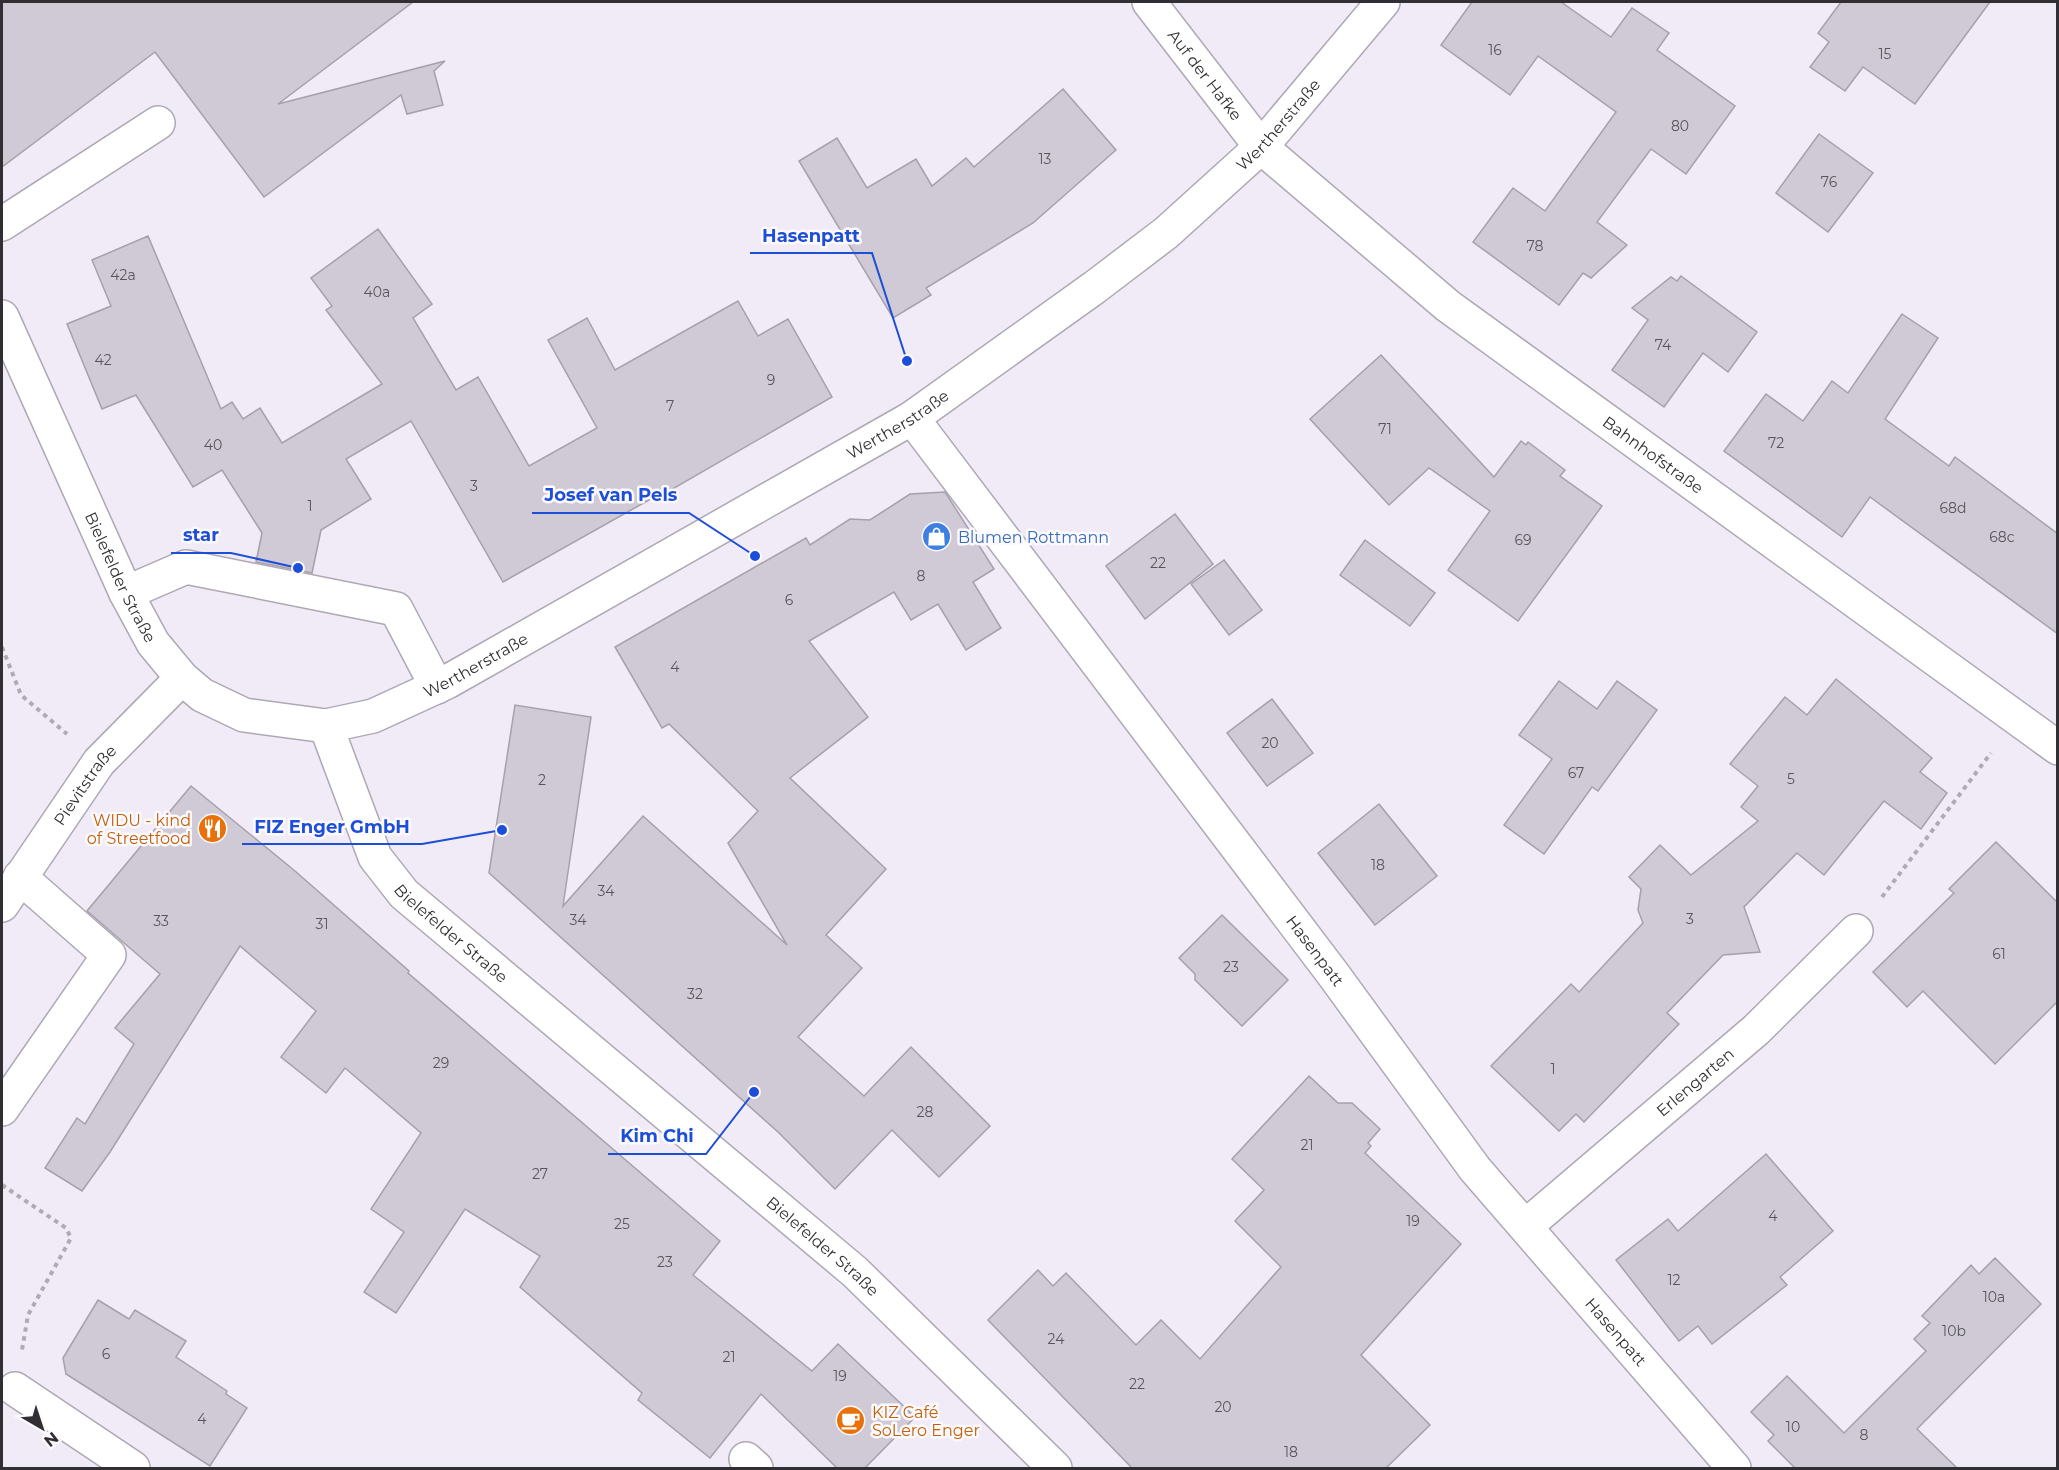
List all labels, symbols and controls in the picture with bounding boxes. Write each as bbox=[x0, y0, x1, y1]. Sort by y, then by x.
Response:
street label: Auf der Hafke bbox=[1164, 26, 1246, 124]
house number: 16 bbox=[1488, 41, 1502, 59]
house number: 15 bbox=[1879, 45, 1892, 63]
street label: Wertherstraße bbox=[1232, 75, 1324, 174]
house number: 80 bbox=[1671, 117, 1689, 135]
house number: 13 bbox=[1039, 150, 1052, 168]
house number: 76 bbox=[1821, 173, 1838, 191]
callout: Hasenpatt bbox=[750, 217, 872, 253]
text: Hasenpatt bbox=[762, 225, 860, 247]
house number: 78 bbox=[1527, 237, 1544, 255]
house number: 42a bbox=[110, 266, 136, 284]
house number: 40a bbox=[364, 283, 390, 301]
house number: 74 bbox=[1655, 336, 1672, 354]
house number: 42 bbox=[94, 351, 112, 369]
house number: 9 bbox=[767, 371, 775, 389]
street label: Wertherstraße bbox=[843, 385, 952, 463]
house number: 7 bbox=[666, 397, 674, 415]
street label: Bahnhofstraße bbox=[1599, 412, 1707, 497]
house number: 71 bbox=[1378, 420, 1392, 438]
house number: 72 bbox=[1768, 434, 1784, 452]
house number: 40 bbox=[204, 436, 222, 454]
house number: 3 bbox=[470, 477, 478, 495]
callout: Josef van Pels bbox=[532, 477, 689, 513]
text: Josef van Pels bbox=[544, 484, 678, 506]
house number: 1 bbox=[307, 497, 313, 515]
house number: 68d bbox=[1940, 499, 1966, 517]
street label: Bielefelder Straße bbox=[81, 509, 160, 646]
callout: star bbox=[171, 517, 231, 553]
shop icon: Blumen Rottmann bbox=[921, 521, 953, 553]
text: star bbox=[183, 524, 219, 546]
place label: Blumen Rottmann bbox=[958, 528, 1109, 547]
house number: 68c bbox=[1989, 528, 2015, 546]
house number: 69 bbox=[1514, 531, 1532, 549]
house number: 22 bbox=[1150, 554, 1166, 572]
house number: 8 bbox=[917, 567, 926, 585]
house number: 6 bbox=[785, 591, 794, 609]
street label: Wertherstraße bbox=[420, 629, 531, 701]
house number: 4 bbox=[670, 658, 680, 676]
house number: 20 bbox=[1261, 734, 1279, 752]
street label: Pievitstraße bbox=[50, 741, 120, 829]
house number: 67 bbox=[1568, 764, 1584, 782]
house number: 5 bbox=[1787, 770, 1795, 788]
house number: 2 bbox=[538, 771, 546, 789]
callout: FIZ Enger GmbH bbox=[242, 808, 422, 844]
place label: WIDU - kind of Streetfood bbox=[87, 811, 191, 848]
restaurant icon: WIDU - kind of Streetfood bbox=[196, 813, 228, 845]
text: FIZ Enger GmbH bbox=[254, 816, 410, 838]
house number: 18 bbox=[1371, 856, 1385, 874]
street label: Bielefelder Straße bbox=[390, 880, 512, 986]
house number: 34 bbox=[597, 882, 615, 900]
house number: 3 bbox=[1686, 910, 1694, 928]
house number: 34 bbox=[569, 911, 587, 929]
street label: Hasenpatt bbox=[1282, 911, 1348, 990]
house number: 33 bbox=[153, 912, 169, 930]
house number: 31 bbox=[316, 915, 328, 933]
house number: 61 bbox=[1992, 945, 2006, 963]
house number: 23 bbox=[1223, 958, 1239, 976]
house number: 32 bbox=[687, 985, 703, 1003]
street label: Erlengarten bbox=[1652, 1044, 1738, 1120]
house number: 29 bbox=[433, 1054, 449, 1072]
house number: 1 bbox=[1550, 1060, 1556, 1078]
house number: 28 bbox=[917, 1103, 934, 1121]
callout: Kim Chi bbox=[608, 1118, 706, 1154]
text: Kim Chi bbox=[620, 1125, 694, 1147]
house number: 21 bbox=[1300, 1136, 1314, 1154]
house number: 27 bbox=[532, 1165, 548, 1183]
street label: Bielefelder Straße bbox=[763, 1192, 883, 1300]
house number: 4 bbox=[1768, 1207, 1778, 1225]
house number: 19 bbox=[1406, 1212, 1420, 1230]
house number: 25 bbox=[614, 1215, 630, 1233]
house number: 23 bbox=[657, 1253, 673, 1271]
house number: 12 bbox=[1667, 1271, 1681, 1289]
house number: 10a bbox=[1983, 1288, 2005, 1306]
street label: Hasenpatt bbox=[1581, 1294, 1651, 1370]
house number: 10b bbox=[1942, 1322, 1966, 1340]
house number: 24 bbox=[1048, 1330, 1065, 1348]
house number: 6 bbox=[102, 1345, 111, 1363]
house number: 21 bbox=[722, 1348, 736, 1366]
house number: 19 bbox=[833, 1367, 847, 1385]
house number: 22 bbox=[1129, 1375, 1145, 1393]
north arrow bbox=[12, 1398, 72, 1458]
house number: 20 bbox=[1214, 1398, 1232, 1416]
place label: KIZ Café SoLero Enger bbox=[872, 1403, 980, 1440]
cafe icon: KIZ Café SoLero Enger bbox=[835, 1405, 867, 1437]
house number: 4 bbox=[197, 1410, 207, 1428]
house number: 10 bbox=[1786, 1418, 1800, 1436]
house number: 8 bbox=[1860, 1426, 1869, 1444]
text: N bbox=[40, 1428, 62, 1451]
house number: 18 bbox=[1284, 1443, 1298, 1461]

